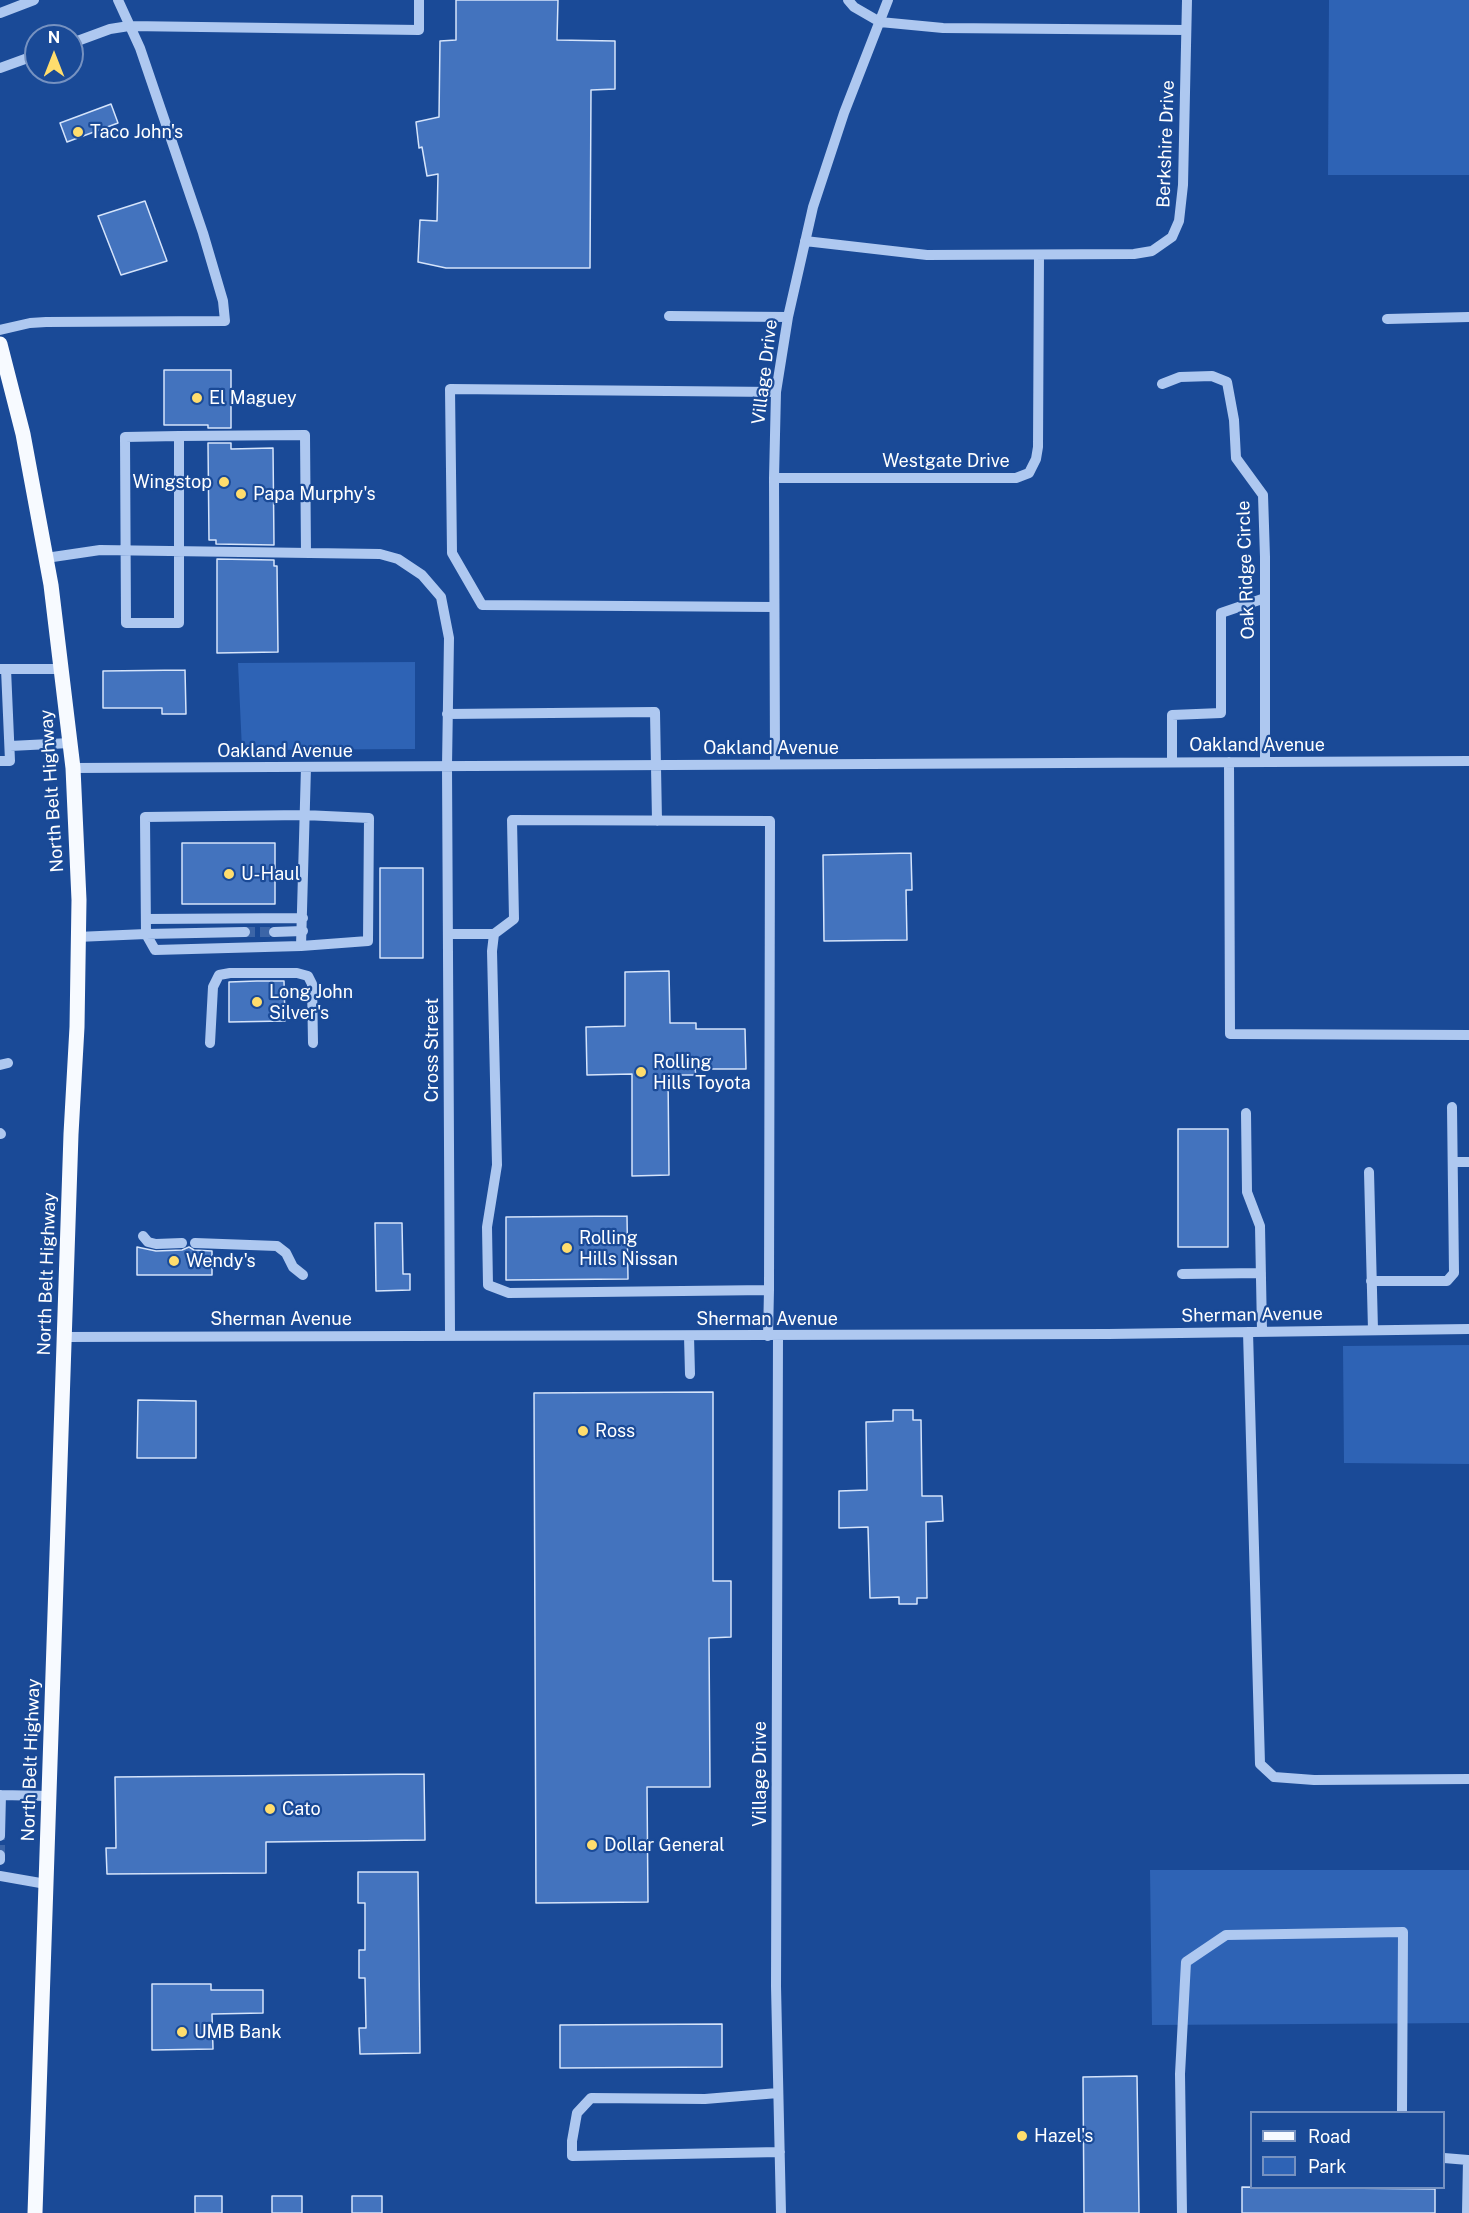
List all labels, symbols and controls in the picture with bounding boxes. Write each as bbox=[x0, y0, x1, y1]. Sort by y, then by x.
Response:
north arrow bbox=[24, 24, 84, 84]
text: N bbox=[48, 28, 60, 47]
street label: Berkshire Drive bbox=[1153, 80, 1179, 208]
place label: Taco John's bbox=[90, 121, 183, 143]
marker: Taco John's bbox=[71, 125, 85, 139]
street label: Village Drive bbox=[748, 318, 782, 426]
place label: El Maguey bbox=[209, 387, 297, 409]
marker: El Maguey bbox=[190, 391, 204, 405]
street label: Westgate Drive bbox=[882, 450, 1010, 472]
place label: Wingstop bbox=[132, 471, 212, 493]
marker: Wingstop bbox=[217, 475, 231, 489]
place label: Papa Murphy's bbox=[253, 483, 376, 505]
marker: Papa Murphy's bbox=[234, 487, 248, 501]
street label: Oak Ridge Circle bbox=[1233, 500, 1259, 640]
street label: North Belt Highway bbox=[36, 709, 68, 873]
street label: Oakland Avenue bbox=[1189, 734, 1325, 756]
street label: Oakland Avenue bbox=[703, 737, 839, 759]
street label: Oakland Avenue bbox=[217, 740, 353, 762]
place label: U-Haul bbox=[241, 863, 300, 885]
marker: U-Haul bbox=[222, 867, 236, 881]
place label: Long John Silver's bbox=[269, 981, 353, 1024]
marker: Long John Silver's bbox=[250, 995, 264, 1009]
street label: Cross Street bbox=[421, 998, 443, 1102]
place label: Rolling Hills Toyota bbox=[653, 1051, 751, 1094]
marker: Rolling Hills Toyota bbox=[634, 1065, 648, 1079]
street label: North Belt Highway bbox=[33, 1192, 61, 1356]
place label: Rolling Hills Nissan bbox=[579, 1227, 678, 1270]
marker: Rolling Hills Nissan bbox=[560, 1241, 574, 1255]
place label: Wendy's bbox=[186, 1250, 256, 1272]
marker: Wendy's bbox=[167, 1254, 181, 1268]
street label: Sherman Avenue bbox=[1181, 1303, 1323, 1327]
street label: Sherman Avenue bbox=[210, 1308, 352, 1330]
street label: Sherman Avenue bbox=[696, 1308, 838, 1330]
place label: Ross bbox=[595, 1420, 635, 1442]
marker: Ross bbox=[576, 1424, 590, 1438]
street label: North Belt Highway bbox=[17, 1678, 45, 1842]
street label: Village Drive bbox=[749, 1721, 771, 1827]
place label: Cato bbox=[282, 1798, 321, 1820]
marker: Cato bbox=[263, 1802, 277, 1816]
place label: Dollar General bbox=[604, 1834, 725, 1856]
marker: Dollar General bbox=[585, 1838, 599, 1852]
place label: UMB Bank bbox=[194, 2021, 282, 2043]
marker: UMB Bank bbox=[175, 2025, 189, 2039]
legend bbox=[1250, 2111, 1445, 2189]
place label: Hazel's bbox=[1034, 2125, 1093, 2147]
text: Road bbox=[1308, 2126, 1351, 2147]
marker: Hazel's bbox=[1015, 2129, 1029, 2143]
text: Park bbox=[1308, 2156, 1346, 2177]

